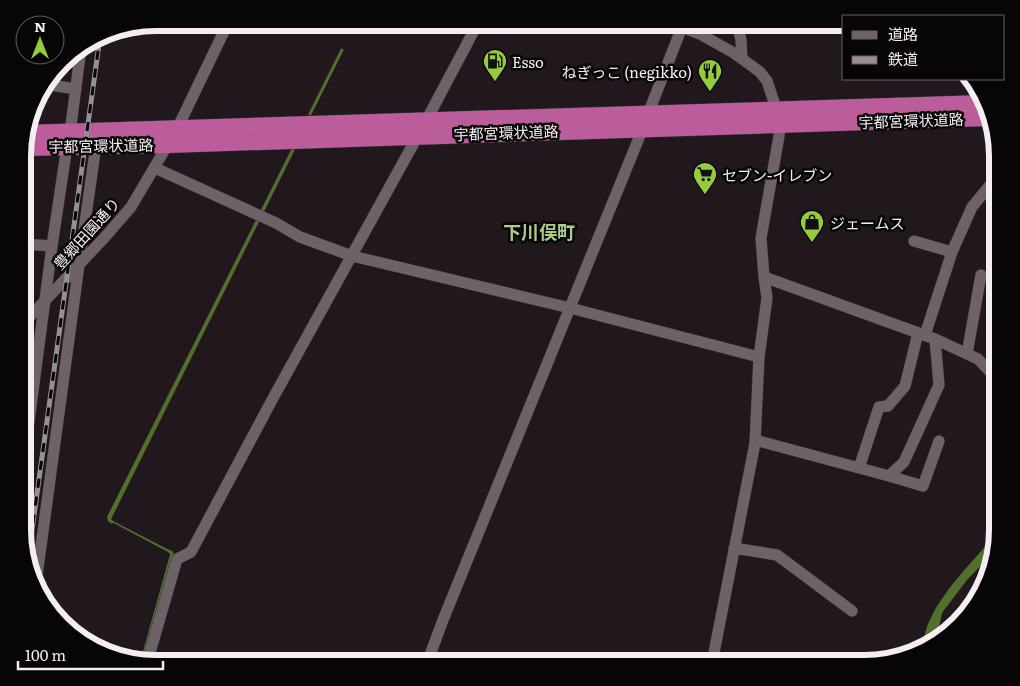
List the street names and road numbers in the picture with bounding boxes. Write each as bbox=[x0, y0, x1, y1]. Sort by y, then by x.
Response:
street label: 宇都宮環状道路 bbox=[858, 107, 964, 133]
street label: 宇都宮環状道路 bbox=[453, 119, 559, 145]
street label: 宇都宮環状道路 bbox=[48, 133, 154, 157]
street label: 豊郷田園通り bbox=[47, 192, 125, 274]

